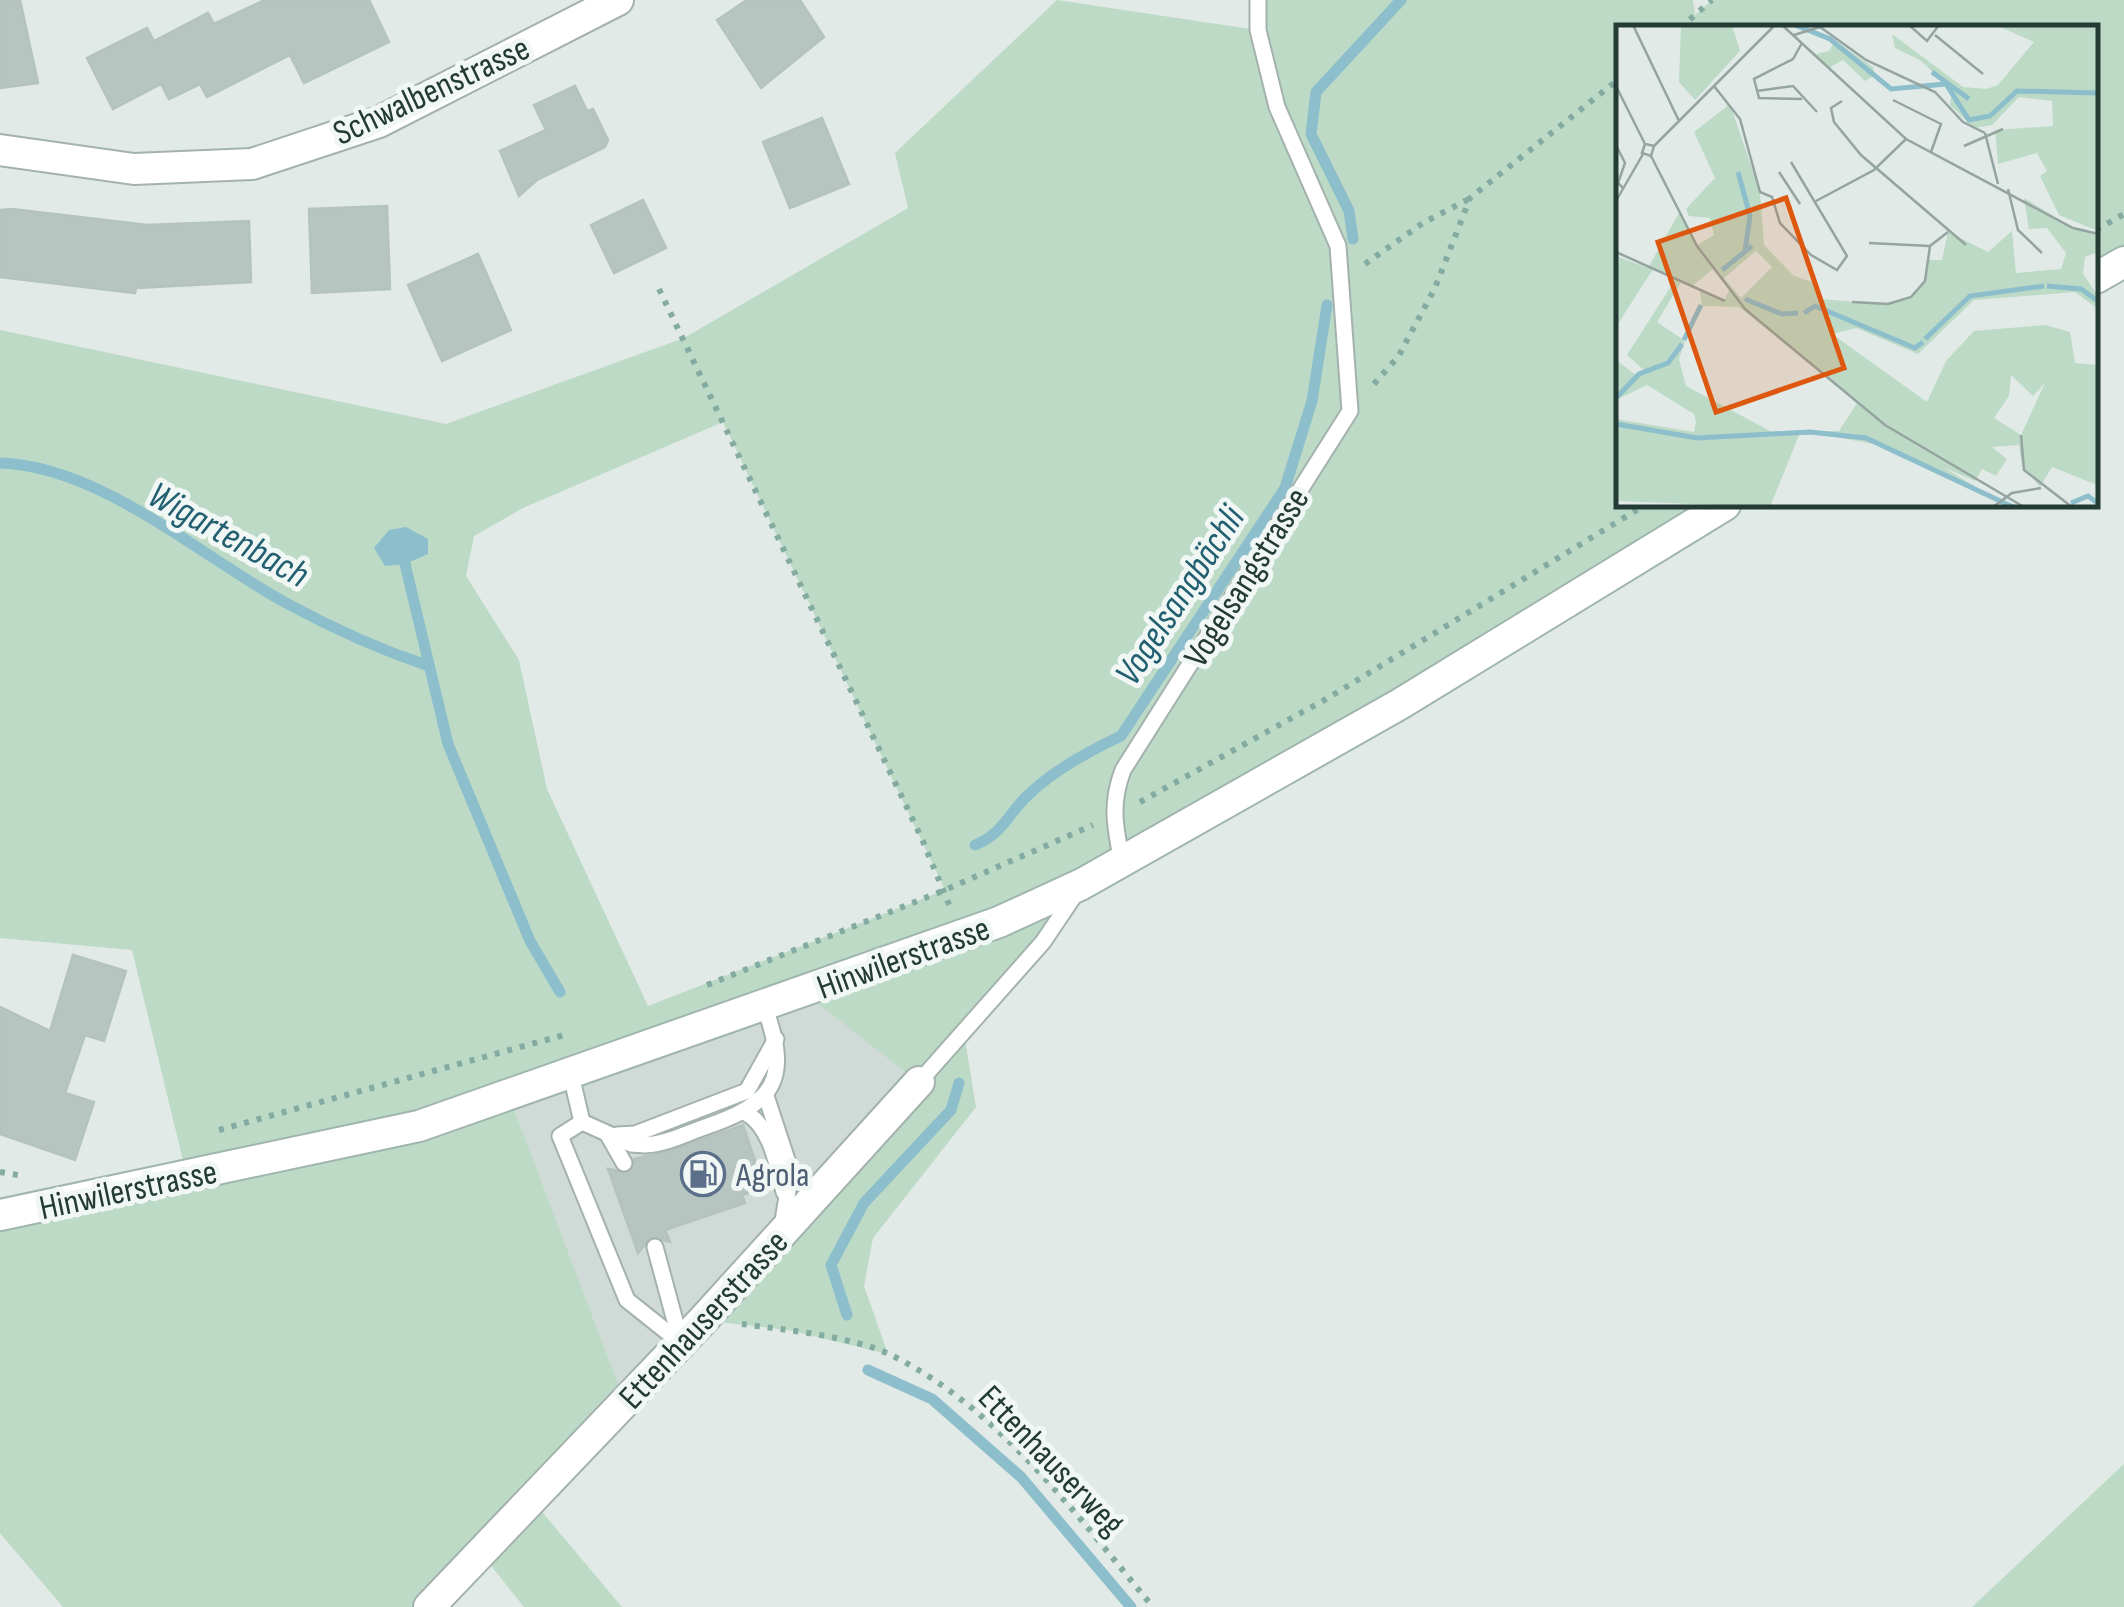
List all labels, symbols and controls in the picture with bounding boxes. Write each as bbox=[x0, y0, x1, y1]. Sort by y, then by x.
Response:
inset map bbox=[1616, 25, 2099, 508]
street label: Schwalbenstrasse bbox=[327, 27, 537, 156]
water label: Wigartenbach bbox=[140, 473, 316, 598]
street label: Vogelsangstrasse bbox=[1175, 480, 1319, 675]
water label: Vogelsangbächli bbox=[1106, 497, 1255, 694]
street label: Hinwilerstrasse bbox=[811, 907, 996, 1009]
street label: Hinwilerstrasse bbox=[36, 1151, 221, 1230]
fuel station icon: Agrola bbox=[680, 1151, 726, 1197]
place label: Agrola bbox=[735, 1154, 809, 1197]
street label: Ettenhauserstrasse bbox=[610, 1222, 798, 1418]
street label: Ettenhauserweg bbox=[969, 1377, 1133, 1545]

